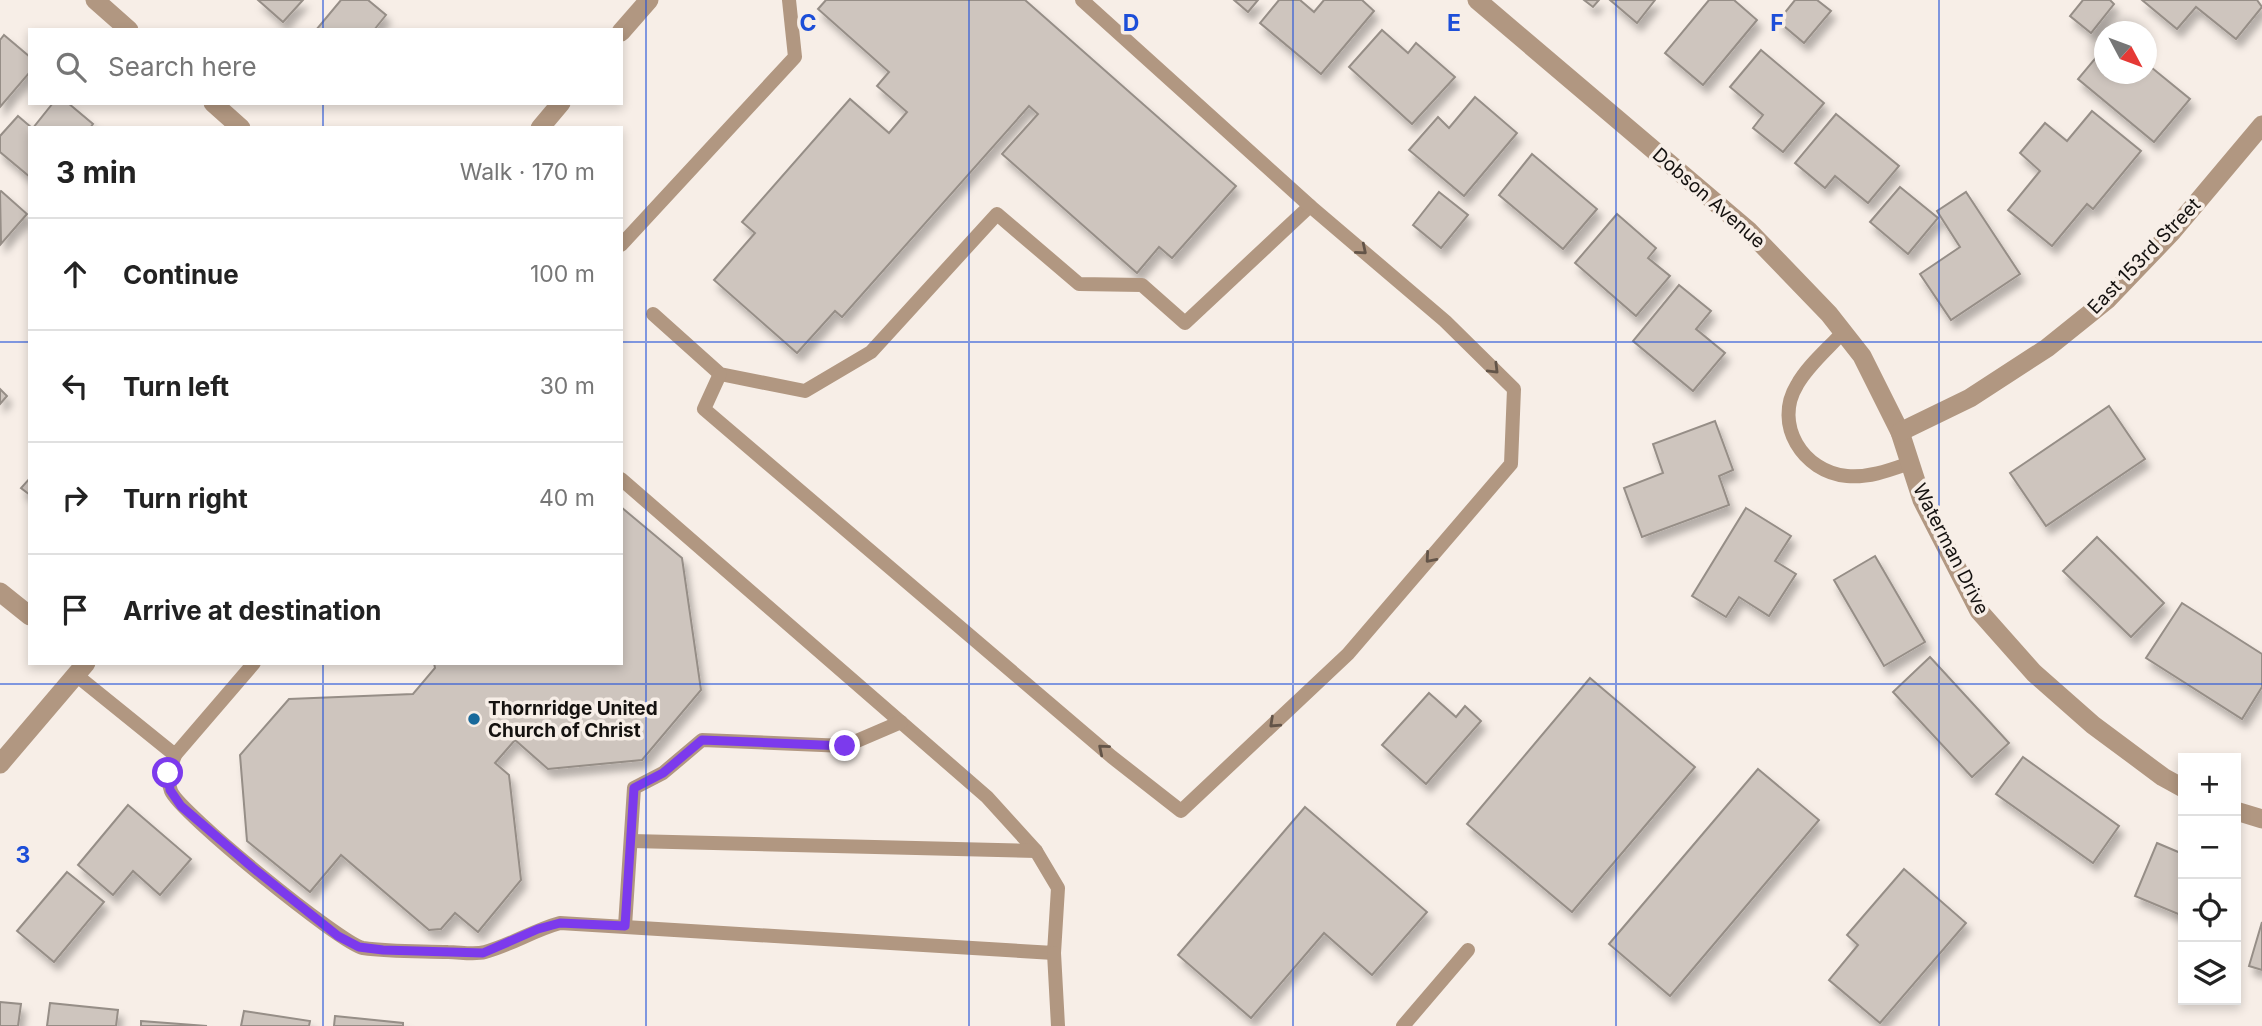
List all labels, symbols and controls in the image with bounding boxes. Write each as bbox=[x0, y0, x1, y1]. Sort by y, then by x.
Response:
text: C bbox=[799, 9, 817, 37]
text: D bbox=[1123, 9, 1139, 37]
text: E bbox=[1447, 9, 1461, 37]
text: F bbox=[1770, 9, 1784, 37]
north arrow bbox=[2094, 21, 2157, 84]
search box bbox=[28, 28, 623, 105]
icon: search bbox=[52, 48, 90, 86]
text: Search here bbox=[108, 51, 257, 82]
street label: Dobson Avenue bbox=[1648, 143, 1770, 253]
text: 3 min bbox=[56, 154, 137, 190]
text: Walk · 170 m bbox=[460, 158, 595, 186]
street label: East 153rd Street bbox=[2083, 193, 2205, 319]
one-way arrow bbox=[1353, 242, 1366, 254]
icon: ahead bbox=[56, 255, 94, 293]
text: Continue bbox=[123, 259, 239, 290]
text: 100 m bbox=[530, 260, 595, 288]
one-way arrow bbox=[1485, 360, 1498, 373]
icon: left bbox=[56, 367, 94, 405]
text: Turn left bbox=[123, 371, 229, 402]
text: 30 m bbox=[540, 372, 595, 400]
icon: right bbox=[56, 479, 94, 517]
street label: Waterman Drive bbox=[1908, 480, 1994, 618]
text: Turn right bbox=[123, 483, 248, 514]
text: 40 m bbox=[539, 484, 595, 512]
one-way arrow bbox=[1426, 550, 1438, 563]
icon: arrive bbox=[56, 591, 94, 629]
text: Arrive at destination bbox=[123, 595, 382, 626]
place label: Thornridge United Church of Christ bbox=[488, 697, 658, 742]
marker: Thornridge United Church of Christ bbox=[466, 711, 482, 727]
one-way arrow bbox=[1269, 715, 1282, 728]
route end bbox=[829, 730, 860, 761]
one-way arrow bbox=[1098, 745, 1111, 757]
map controls bbox=[2178, 753, 2241, 1005]
button: + bbox=[2178, 753, 2241, 816]
route start bbox=[152, 757, 183, 788]
button: − bbox=[2178, 816, 2241, 879]
text: 3 bbox=[16, 841, 30, 869]
button: locate bbox=[2178, 879, 2241, 942]
button: layers bbox=[2178, 942, 2241, 1005]

